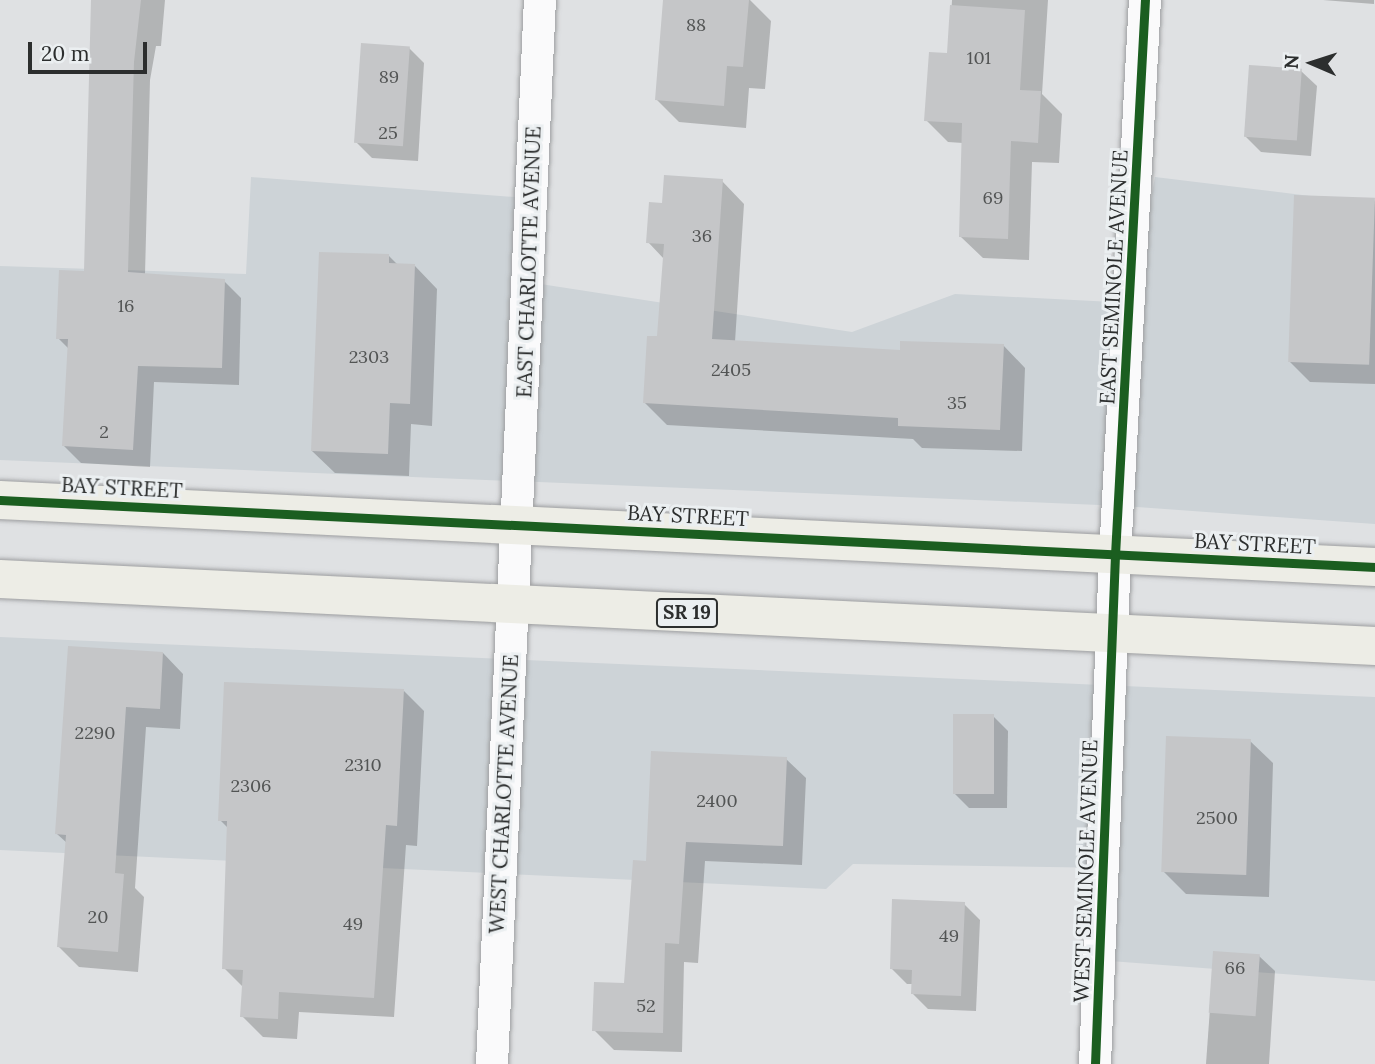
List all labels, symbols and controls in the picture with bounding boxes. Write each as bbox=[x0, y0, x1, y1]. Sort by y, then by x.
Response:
house number: 88 bbox=[686, 14, 706, 36]
scale bar bbox=[32, 28, 150, 72]
north arrow bbox=[1277, 28, 1347, 98]
text: 20 m bbox=[41, 40, 90, 67]
house number: 101 bbox=[967, 47, 991, 69]
text: N bbox=[1279, 54, 1303, 70]
house number: 89 bbox=[379, 66, 399, 88]
house number: 25 bbox=[378, 122, 398, 144]
street label: EAST CHARLOTTE AVENUE bbox=[512, 126, 546, 398]
street label: EAST SEMINOLE AVENUE bbox=[1095, 149, 1133, 405]
house number: 69 bbox=[983, 187, 1003, 209]
house number: 36 bbox=[692, 225, 712, 247]
house number: 16 bbox=[118, 295, 134, 317]
house number: 2303 bbox=[349, 346, 389, 368]
house number: 2405 bbox=[711, 359, 751, 381]
house number: 35 bbox=[947, 392, 967, 414]
house number: 2 bbox=[99, 421, 109, 443]
street label: BAY STREET bbox=[61, 472, 183, 504]
street label: BAY STREET bbox=[627, 500, 749, 532]
street label: BAY STREET bbox=[1194, 528, 1316, 560]
road number: SR 19 bbox=[656, 598, 718, 628]
street label: WEST CHARLOTTE AVENUE bbox=[484, 654, 524, 934]
house number: 2290 bbox=[75, 722, 115, 744]
street label: WEST SEMINOLE AVENUE bbox=[1069, 739, 1103, 1003]
house number: 2310 bbox=[344, 754, 382, 776]
house number: 2306 bbox=[230, 775, 272, 797]
house number: 2400 bbox=[696, 790, 738, 812]
house number: 2500 bbox=[1196, 807, 1238, 829]
house number: 20 bbox=[88, 906, 108, 928]
house number: 49 bbox=[343, 913, 363, 935]
house number: 49 bbox=[939, 925, 959, 947]
house number: 66 bbox=[1225, 957, 1245, 979]
house number: 52 bbox=[636, 995, 656, 1017]

